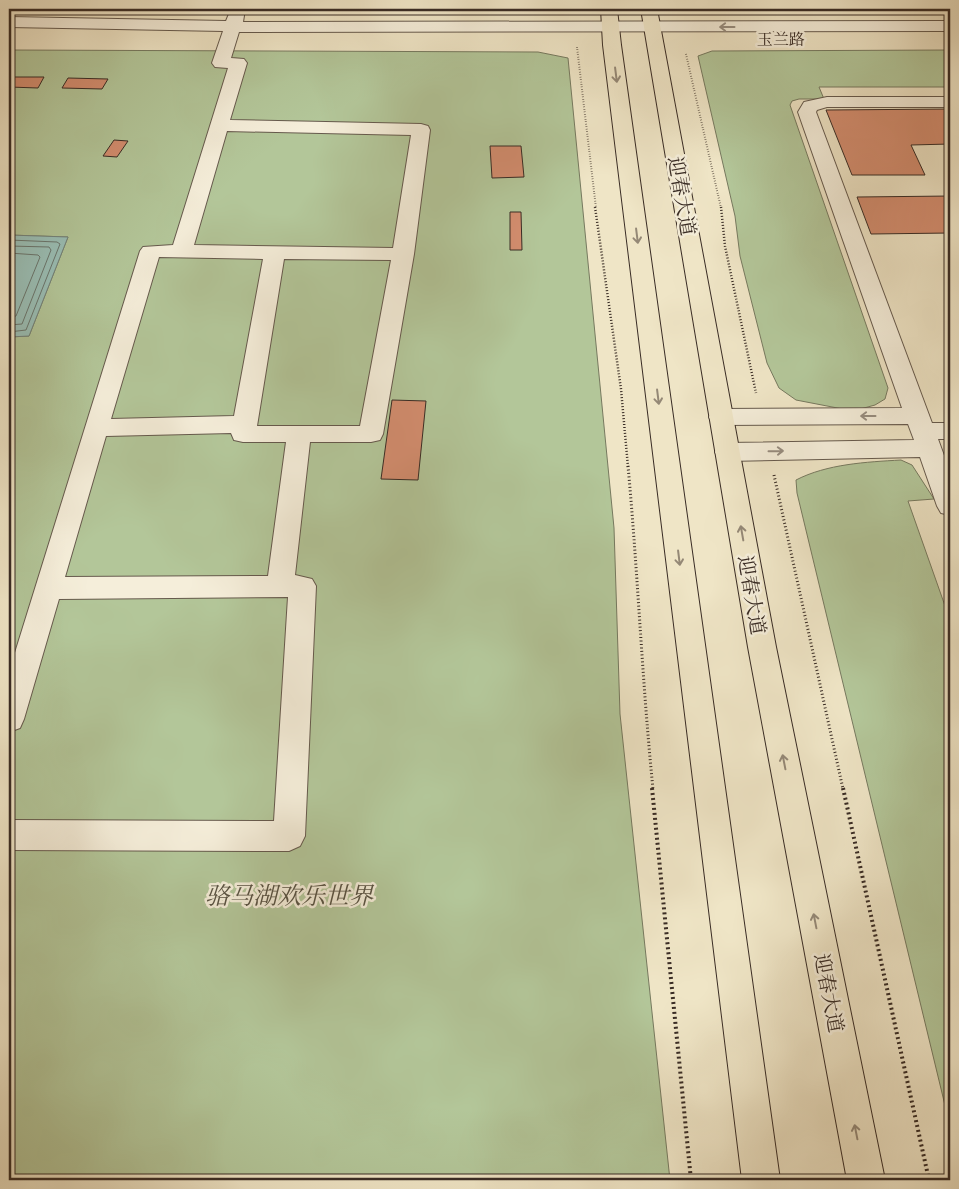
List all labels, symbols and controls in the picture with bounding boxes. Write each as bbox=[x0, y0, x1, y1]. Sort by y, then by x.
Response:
one-way arrow bbox=[719, 22, 735, 32]
street label: 玉兰路 bbox=[757, 27, 805, 51]
one-way arrow bbox=[611, 66, 621, 82]
street label: 迎春大道 bbox=[661, 154, 704, 238]
one-way arrow bbox=[632, 227, 642, 243]
one-way arrow bbox=[653, 389, 663, 405]
one-way arrow bbox=[860, 411, 876, 421]
one-way arrow bbox=[768, 447, 784, 456]
one-way arrow bbox=[736, 526, 746, 542]
one-way arrow bbox=[675, 550, 685, 566]
street label: 迎春大道 bbox=[731, 553, 774, 637]
one-way arrow bbox=[779, 754, 788, 770]
park label: 骆马湖欢乐世界 bbox=[205, 878, 375, 913]
one-way arrow bbox=[810, 914, 819, 930]
street label: 迎春大道 bbox=[808, 951, 851, 1035]
one-way arrow bbox=[851, 1125, 861, 1141]

